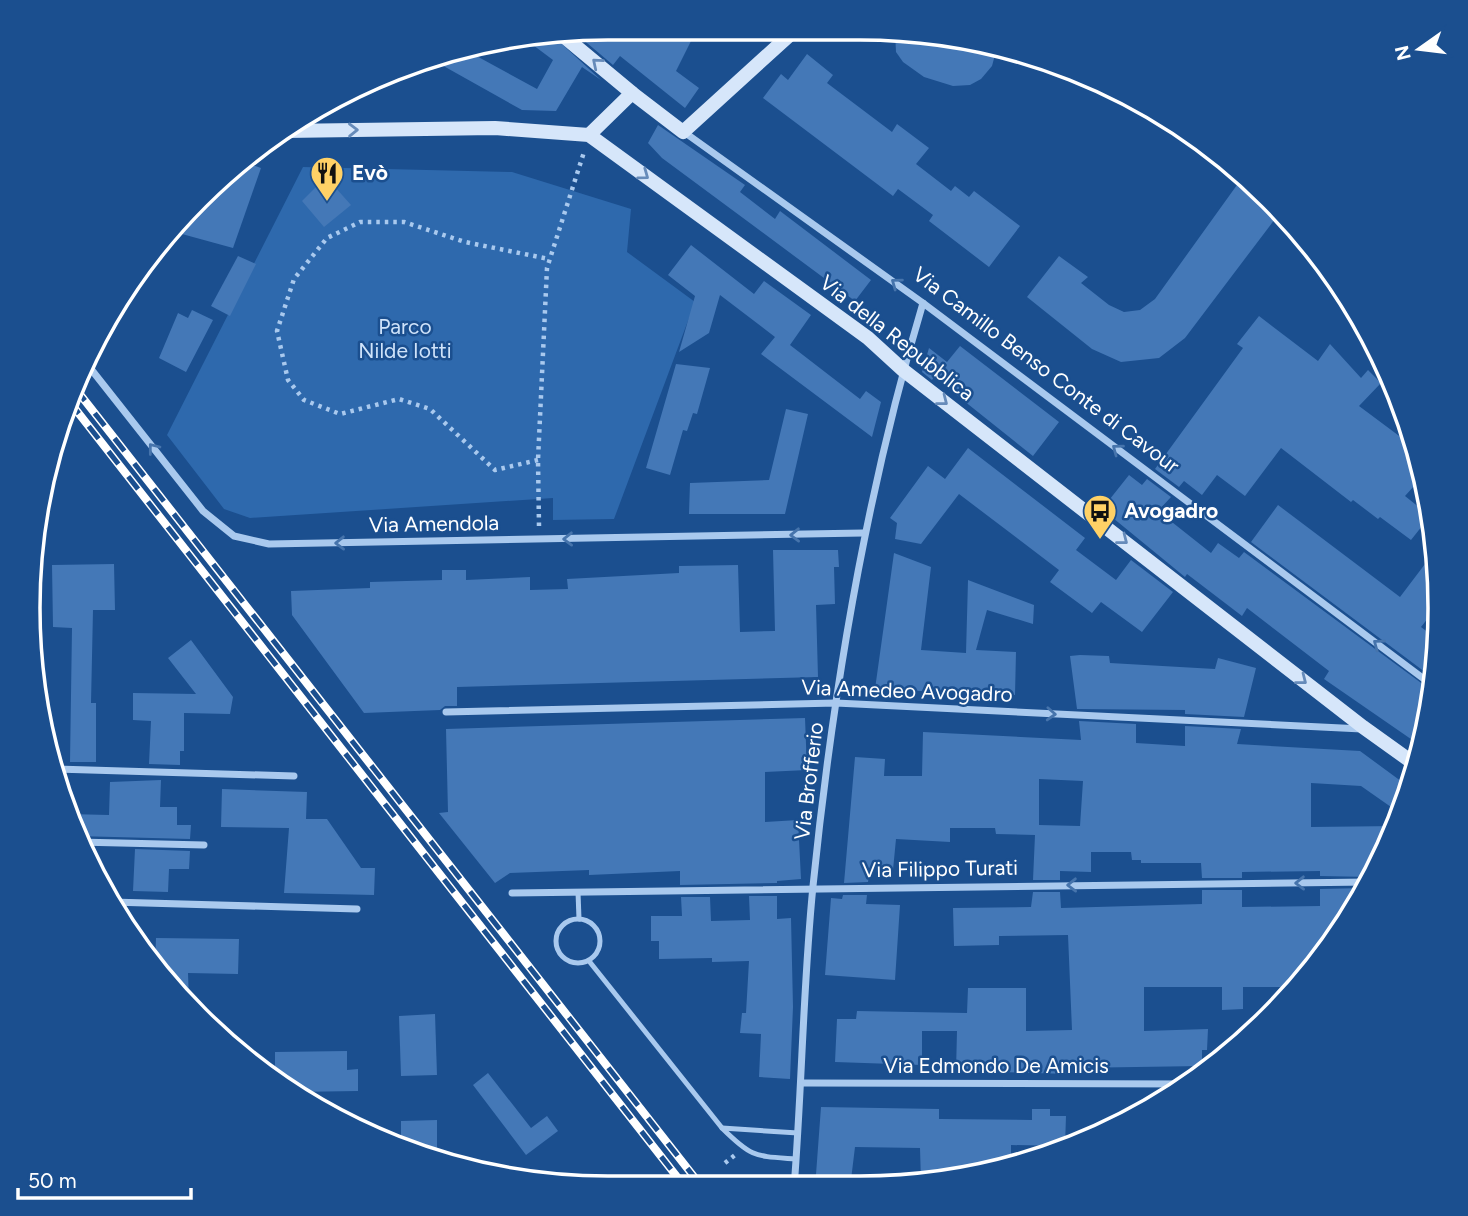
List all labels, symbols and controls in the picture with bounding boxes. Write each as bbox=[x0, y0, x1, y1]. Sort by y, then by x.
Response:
north arrow bbox=[1384, 14, 1454, 84]
text: N bbox=[1390, 43, 1416, 63]
one-way arrow bbox=[592, 59, 605, 71]
one-way arrow bbox=[349, 122, 359, 138]
restaurant icon: Evò bbox=[308, 154, 346, 203]
place label: Evò bbox=[352, 160, 388, 185]
one-way arrow bbox=[637, 167, 649, 179]
street label: Via Camillo Benso Conte di Cavour bbox=[908, 261, 1184, 478]
street label: Via della Repubblica bbox=[815, 270, 980, 406]
one-way arrow bbox=[891, 279, 904, 291]
park label: Parco Nilde Iotti bbox=[358, 314, 452, 363]
one-way arrow bbox=[935, 392, 948, 405]
one-way arrow bbox=[149, 443, 162, 455]
one-way arrow bbox=[1113, 444, 1125, 457]
bus stop icon: Avogadro bbox=[1081, 492, 1119, 541]
place label: Avogadro bbox=[1124, 498, 1218, 523]
street label: Via Amendola bbox=[369, 510, 499, 537]
one-way arrow bbox=[789, 527, 800, 542]
one-way arrow bbox=[562, 531, 573, 546]
one-way arrow bbox=[1115, 532, 1127, 545]
one-way arrow bbox=[334, 535, 345, 551]
one-way arrow bbox=[1373, 639, 1386, 652]
one-way arrow bbox=[1295, 671, 1307, 684]
street label: Via Amedeo Avogadro bbox=[801, 674, 1013, 707]
one-way arrow bbox=[1046, 706, 1057, 721]
street label: Via Brofferio bbox=[789, 721, 828, 841]
street label: Via Filippo Turati bbox=[862, 855, 1018, 882]
one-way arrow bbox=[1294, 875, 1304, 891]
one-way arrow bbox=[1066, 877, 1077, 893]
street label: Via Edmondo De Amicis bbox=[883, 1053, 1109, 1078]
scale bar bbox=[18, 1156, 191, 1200]
text: 50 m bbox=[28, 1168, 77, 1193]

